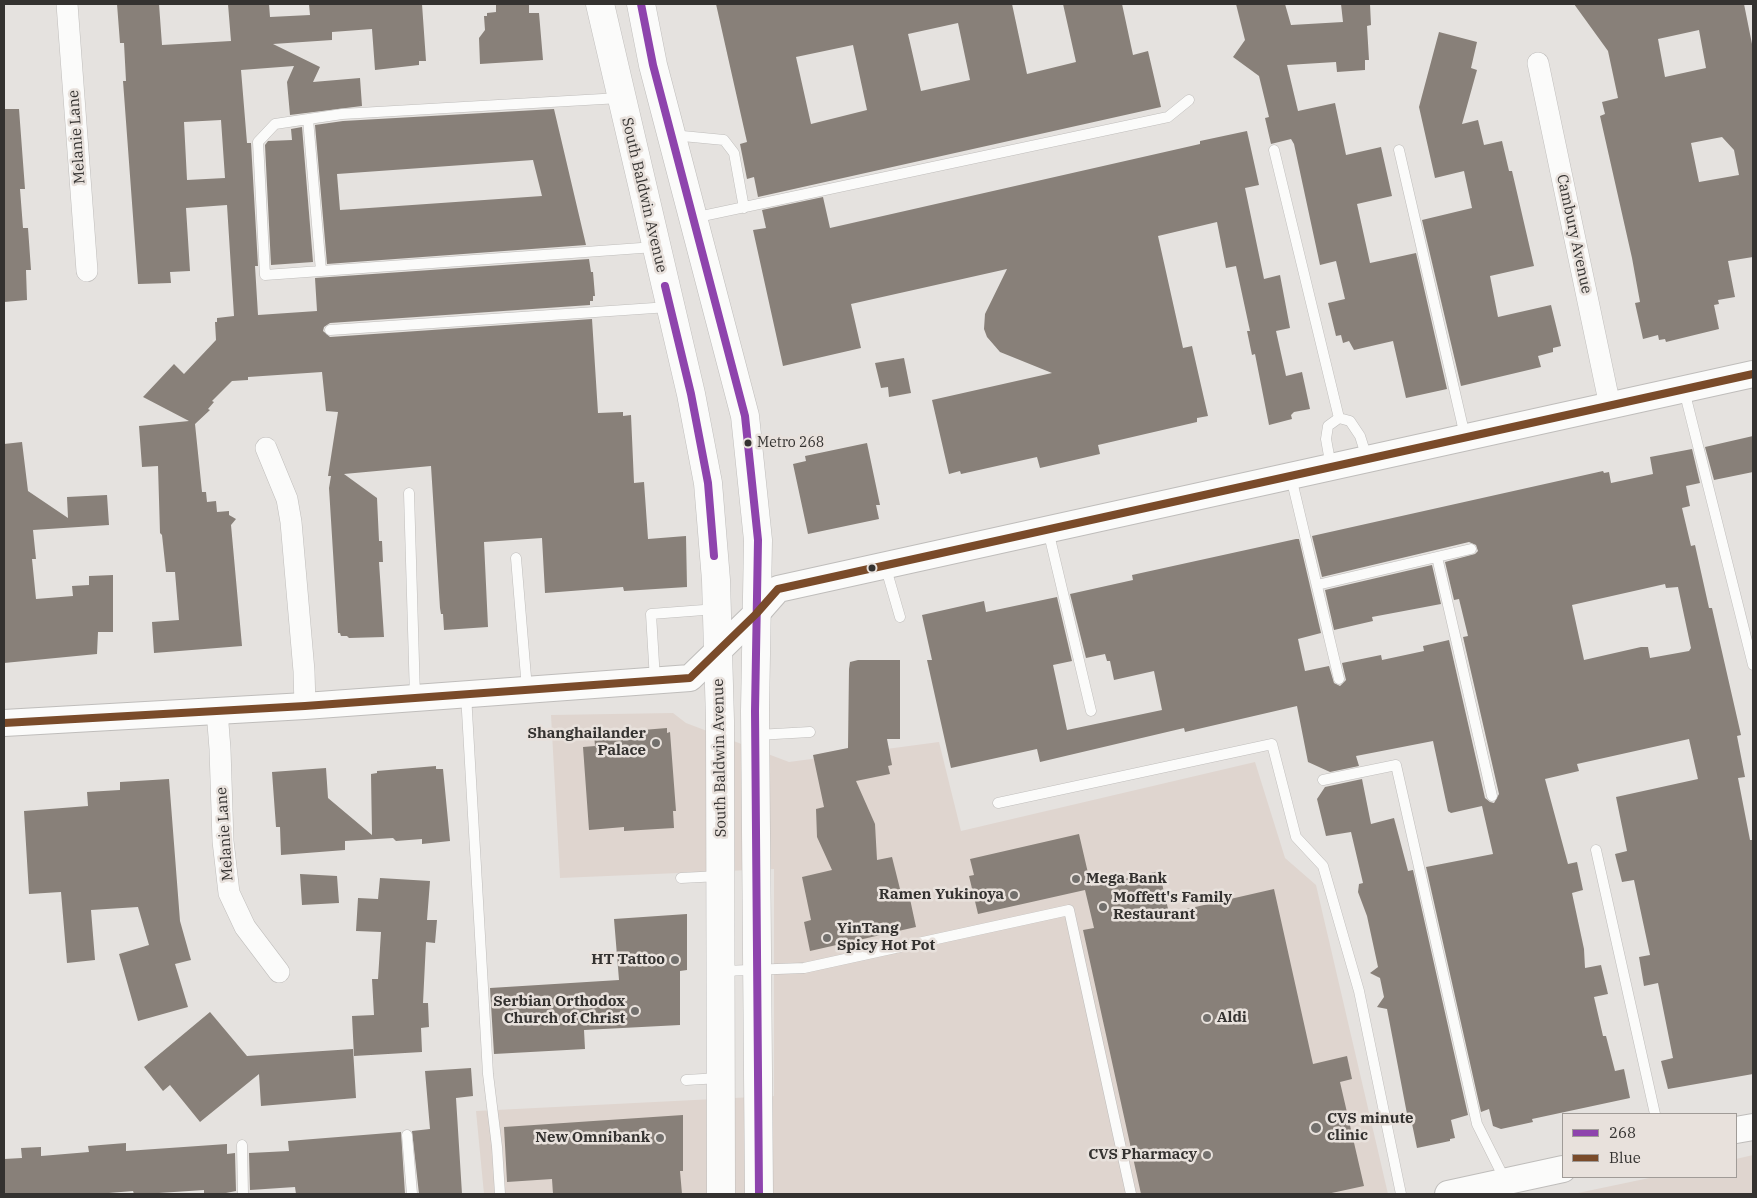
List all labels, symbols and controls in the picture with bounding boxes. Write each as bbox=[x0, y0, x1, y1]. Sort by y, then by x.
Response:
street label: Melanie Lane bbox=[65, 89, 89, 185]
street label: South Baldwin Avenue bbox=[617, 116, 671, 274]
street label: Cambury Avenue bbox=[1553, 173, 1595, 295]
place label: Metro 268 bbox=[757, 435, 824, 451]
marker: Metro 268 bbox=[743, 438, 753, 448]
unlabelled marker bbox=[867, 563, 877, 573]
street label: South Baldwin Avenue bbox=[710, 678, 730, 838]
place label: Shanghailander Palace bbox=[528, 725, 646, 760]
marker: Shanghailander Palace bbox=[650, 737, 662, 749]
street label: Melanie Lane bbox=[213, 786, 237, 882]
place label: Mega Bank bbox=[1086, 870, 1167, 888]
marker: Mega Bank bbox=[1070, 873, 1082, 885]
place label: Ramen Yukinoya bbox=[879, 886, 1004, 904]
marker: Ramen Yukinoya bbox=[1008, 889, 1020, 901]
place label: Moffett's Family Restaurant bbox=[1113, 889, 1232, 924]
marker: Moffett's Family Restaurant bbox=[1097, 901, 1109, 913]
place label: YinTang Spicy Hot Pot bbox=[837, 920, 935, 955]
marker: YinTang Spicy Hot Pot bbox=[821, 932, 833, 944]
place label: HT Tattoo bbox=[591, 951, 665, 969]
marker: HT Tattoo bbox=[669, 954, 681, 966]
place label: Serbian Orthodox Church of Christ bbox=[493, 993, 625, 1028]
marker: Serbian Orthodox Church of Christ bbox=[629, 1005, 641, 1017]
place label: Aldi bbox=[1217, 1009, 1247, 1027]
marker: Aldi bbox=[1201, 1012, 1213, 1024]
place label: CVS minute clinic bbox=[1327, 1110, 1413, 1145]
legend bbox=[1562, 1113, 1737, 1178]
marker: CVS minute clinic bbox=[1309, 1121, 1323, 1135]
text: 268 bbox=[1609, 1123, 1636, 1142]
place label: New Omnibank bbox=[535, 1129, 650, 1147]
marker: New Omnibank bbox=[654, 1132, 666, 1144]
place label: CVS Pharmacy bbox=[1088, 1146, 1197, 1164]
text: Blue bbox=[1609, 1148, 1641, 1167]
marker: CVS Pharmacy bbox=[1201, 1149, 1213, 1161]

